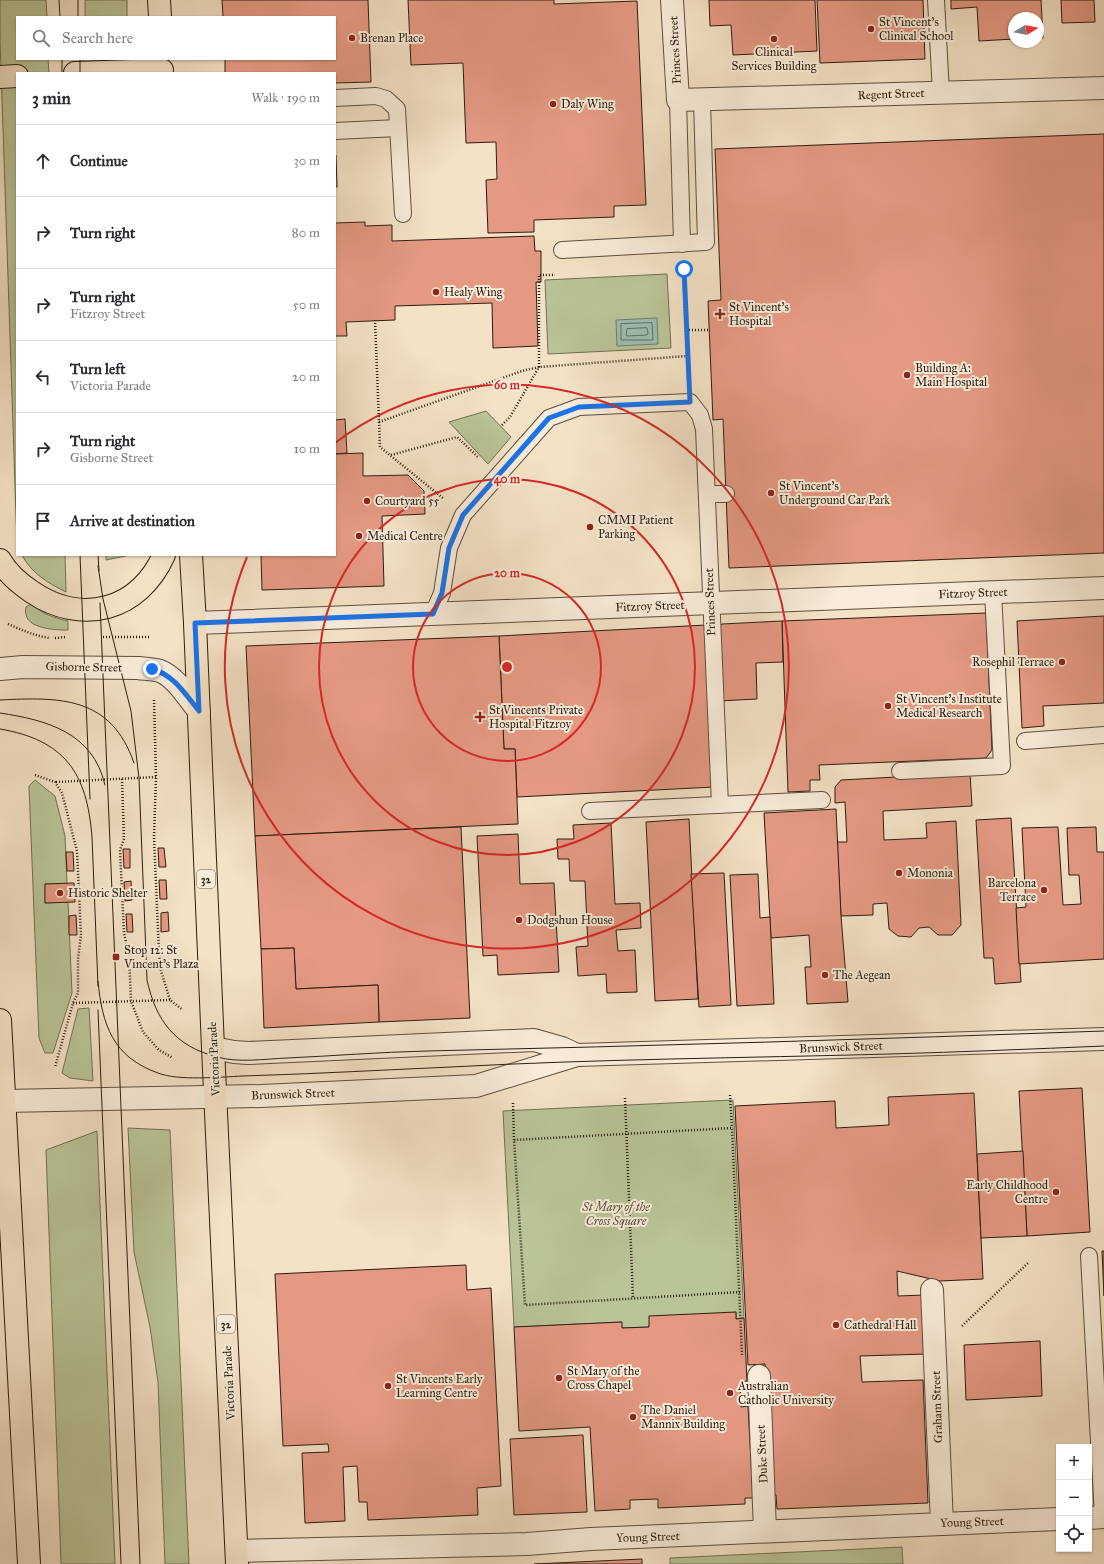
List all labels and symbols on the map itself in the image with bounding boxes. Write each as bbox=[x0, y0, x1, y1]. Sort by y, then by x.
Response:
north arrow bbox=[1008, 12, 1044, 48]
street label: Princes Street bbox=[666, 15, 684, 84]
place label: St Vincent's Clinical School bbox=[879, 15, 954, 43]
marker: St Vincent's Clinical School bbox=[866, 24, 876, 34]
place label: Brenan Place bbox=[360, 31, 423, 45]
marker: Brenan Place bbox=[347, 33, 357, 43]
marker: Clinical Services Building bbox=[769, 34, 779, 44]
place label: Clinical Services Building bbox=[732, 45, 817, 74]
street label: Regent Street bbox=[857, 86, 926, 103]
place label: Daly Wing bbox=[561, 97, 614, 112]
marker: Daly Wing bbox=[548, 99, 558, 109]
route start bbox=[675, 260, 693, 278]
place label: Healy Wing bbox=[444, 285, 503, 300]
marker: Healy Wing bbox=[431, 287, 441, 297]
place label: St Vincent's Hospital bbox=[729, 300, 789, 328]
marker: St Vincent's Hospital bbox=[714, 308, 726, 320]
place label: Building A: Main Hospital bbox=[915, 361, 988, 389]
marker: Building A: Main Hospital bbox=[902, 370, 912, 380]
text: 60 m bbox=[494, 378, 521, 392]
text: 40 m bbox=[494, 472, 521, 487]
place label: St Vincent's Underground Car Park bbox=[779, 479, 890, 508]
marker: St Vincent's Underground Car Park bbox=[766, 488, 776, 498]
place label: Courtyard 55 bbox=[375, 494, 440, 508]
marker: Courtyard 55 bbox=[362, 496, 372, 506]
place label: CMMI Patient Parking bbox=[598, 513, 674, 542]
marker: CMMI Patient Parking bbox=[585, 522, 595, 532]
place label: Medical Centre bbox=[367, 529, 443, 543]
marker: Medical Centre bbox=[354, 531, 364, 541]
text: 20 m bbox=[494, 566, 521, 580]
street label: Princes Street bbox=[702, 567, 718, 636]
street label: Fitzroy Street bbox=[938, 585, 1009, 601]
street label: Fitzroy Street bbox=[615, 598, 686, 614]
place label: Rosephil Terrace bbox=[972, 655, 1054, 669]
marker: Rosephil Terrace bbox=[1057, 657, 1067, 667]
street label: Gisborne Street bbox=[46, 659, 123, 675]
route end bbox=[143, 660, 161, 678]
centre of rings bbox=[500, 660, 514, 674]
place label: St Vincent's Institute Medical Research bbox=[896, 692, 1002, 720]
marker: St Vincent's Institute Medical Research bbox=[883, 701, 893, 711]
place label: St Vincents Private Hospital Fitzroy bbox=[489, 703, 583, 731]
marker: St Vincents Private Hospital Fitzroy bbox=[474, 711, 486, 723]
place label: Mononia bbox=[907, 866, 954, 880]
marker: Mononia bbox=[894, 868, 904, 878]
road number: 32 bbox=[197, 870, 215, 888]
place label: Barcelona Terrace bbox=[988, 876, 1037, 904]
marker: Barcelona Terrace bbox=[1039, 885, 1049, 895]
place label: Historic Shelter bbox=[68, 886, 148, 900]
marker: Historic Shelter bbox=[55, 888, 65, 898]
place label: Dodgshun House bbox=[527, 913, 613, 928]
marker: Dodgshun House bbox=[514, 915, 524, 925]
place label: Stop 12: St Vincent's Plaza bbox=[123, 943, 199, 971]
marker: Stop 12: St Vincent's Plaza bbox=[111, 952, 121, 962]
place label: The Aegean bbox=[833, 968, 891, 983]
marker: The Aegean bbox=[820, 970, 830, 980]
street label: Victoria Parade bbox=[205, 1021, 223, 1098]
street label: Brunswick Street bbox=[799, 1039, 884, 1055]
street label: Brunswick Street bbox=[251, 1086, 336, 1102]
place label: Early Childhood Centre bbox=[966, 1178, 1048, 1206]
marker: Early Childhood Centre bbox=[1051, 1187, 1061, 1197]
park label: St Mary of the Cross Square bbox=[581, 1200, 650, 1228]
road number: 32 bbox=[217, 1315, 235, 1333]
place label: Cathedral Hall bbox=[844, 1318, 917, 1332]
marker: Cathedral Hall bbox=[831, 1320, 841, 1330]
street label: Victoria Parade bbox=[220, 1345, 238, 1422]
place label: St Mary of the Cross Chapel bbox=[567, 1364, 640, 1392]
street label: Graham Street bbox=[929, 1370, 945, 1444]
place label: St Vincents Early Learning Centre bbox=[396, 1372, 483, 1401]
marker: St Mary of the Cross Chapel bbox=[554, 1373, 564, 1383]
place label: Australian Catholic University bbox=[737, 1379, 834, 1407]
marker: St Vincents Early Learning Centre bbox=[383, 1381, 393, 1391]
marker: Australian Catholic University bbox=[725, 1388, 735, 1398]
place label: The Daniel Mannix Building bbox=[641, 1403, 725, 1432]
marker: The Daniel Mannix Building bbox=[628, 1412, 638, 1422]
street label: Duke Street bbox=[753, 1424, 771, 1484]
street label: Young Street bbox=[940, 1514, 1005, 1531]
street label: Young Street bbox=[616, 1529, 681, 1546]

